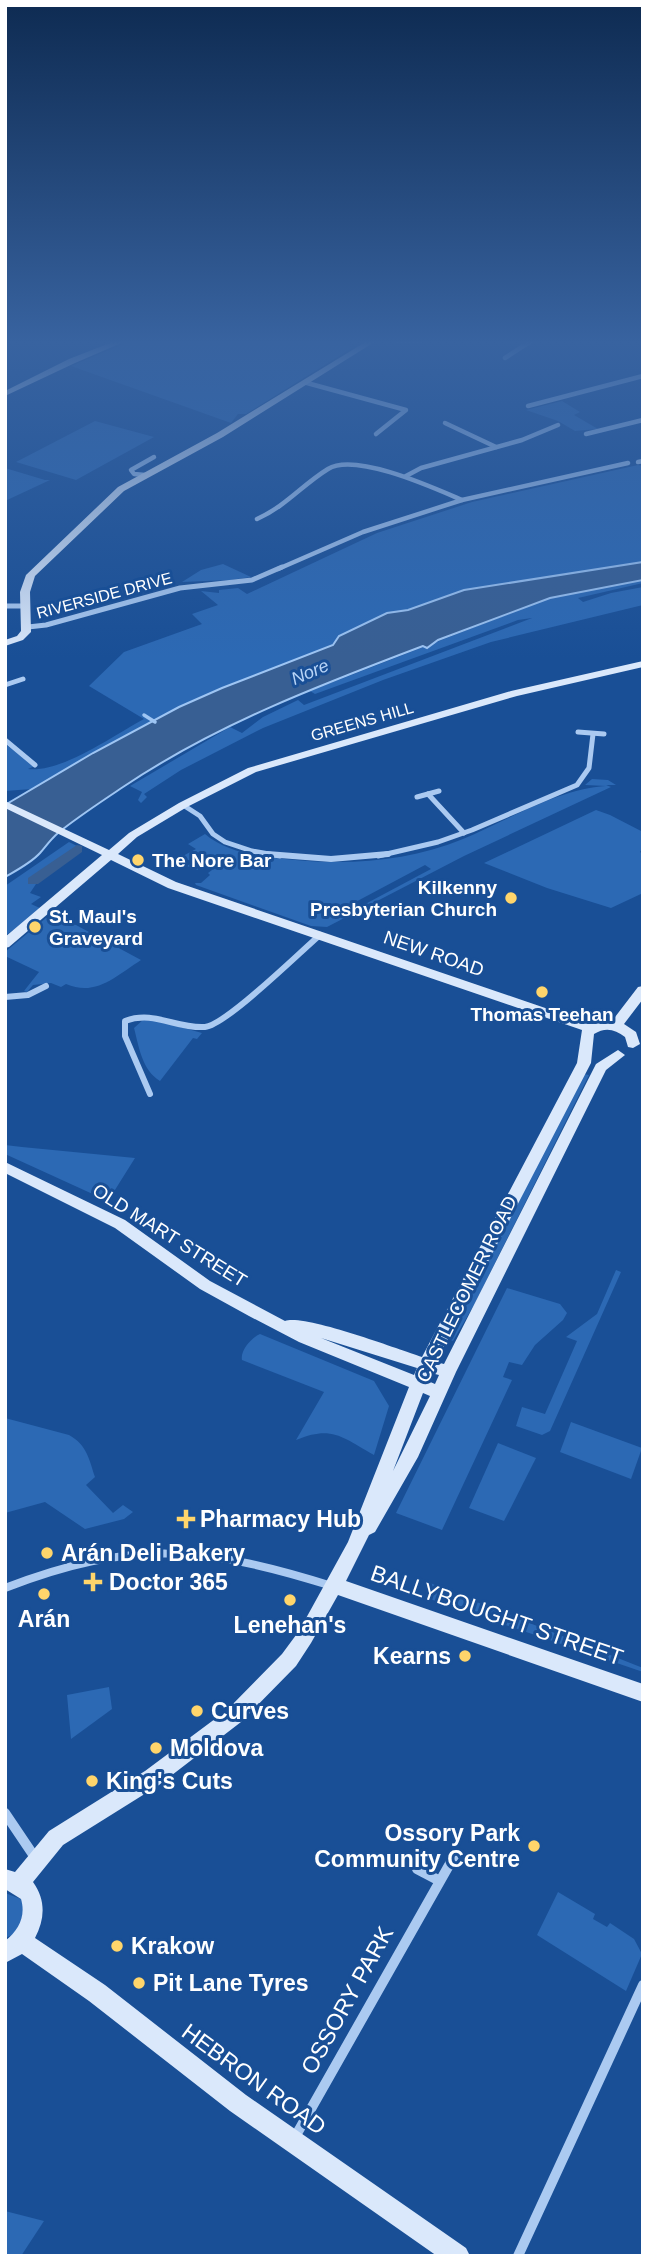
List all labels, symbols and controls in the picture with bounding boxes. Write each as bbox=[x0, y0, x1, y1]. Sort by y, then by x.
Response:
street label: RIVERSIDE DRIVE bbox=[35, 569, 174, 622]
water label: Nore bbox=[288, 655, 332, 689]
street label: GREENS HILL bbox=[309, 699, 415, 744]
place label: The Nore Bar bbox=[152, 850, 272, 871]
marker: The Nore Bar bbox=[130, 852, 146, 868]
place label: Kilkenny Presbyterian Church bbox=[310, 877, 497, 920]
marker: Kilkenny Presbyterian Church bbox=[503, 890, 519, 906]
place label: St. Maul's Graveyard bbox=[49, 906, 143, 949]
marker: St. Maul's Graveyard bbox=[27, 919, 43, 935]
street label: NEW ROAD bbox=[381, 927, 487, 980]
marker: Thomas Teehan bbox=[534, 984, 550, 1000]
place label: Thomas Teehan bbox=[470, 1004, 614, 1025]
street label: OLD MART STREET bbox=[89, 1179, 251, 1292]
street label: CASTLECOMER ROAD bbox=[412, 1193, 521, 1386]
place label: Pharmacy Hub bbox=[200, 1506, 361, 1532]
marker: Pharmacy Hub bbox=[178, 1511, 194, 1527]
place label: Arán Deli Bakery bbox=[61, 1540, 245, 1566]
marker: Arán Deli Bakery bbox=[39, 1545, 55, 1561]
street label: BALLYBOUGHT STREET bbox=[367, 1560, 627, 1670]
place label: Doctor 365 bbox=[109, 1569, 228, 1595]
marker: Doctor 365 bbox=[83, 1572, 103, 1592]
marker: Arán bbox=[36, 1586, 52, 1602]
marker: Lenehan's bbox=[282, 1592, 298, 1608]
place label: Arán bbox=[18, 1606, 70, 1632]
place label: Lenehan's bbox=[234, 1612, 346, 1638]
place label: Kearns bbox=[373, 1643, 451, 1669]
marker: Kearns bbox=[457, 1648, 473, 1664]
place label: Curves bbox=[211, 1698, 289, 1724]
marker: Curves bbox=[189, 1703, 205, 1719]
place label: Moldova bbox=[170, 1735, 263, 1761]
marker: Moldova bbox=[148, 1740, 164, 1756]
place label: King's Cuts bbox=[106, 1768, 233, 1794]
marker: King's Cuts bbox=[84, 1773, 100, 1789]
place label: Ossory Park Community Centre bbox=[314, 1820, 520, 1872]
marker: Ossory Park Community Centre bbox=[526, 1838, 542, 1854]
street label: OSSORY PARK bbox=[296, 1921, 399, 2078]
place label: Krakow bbox=[131, 1933, 214, 1959]
marker: Krakow bbox=[109, 1938, 125, 1954]
place label: Pit Lane Tyres bbox=[153, 1970, 309, 1996]
marker: Pit Lane Tyres bbox=[131, 1975, 147, 1991]
street label: HEBRON ROAD bbox=[177, 2018, 331, 2140]

